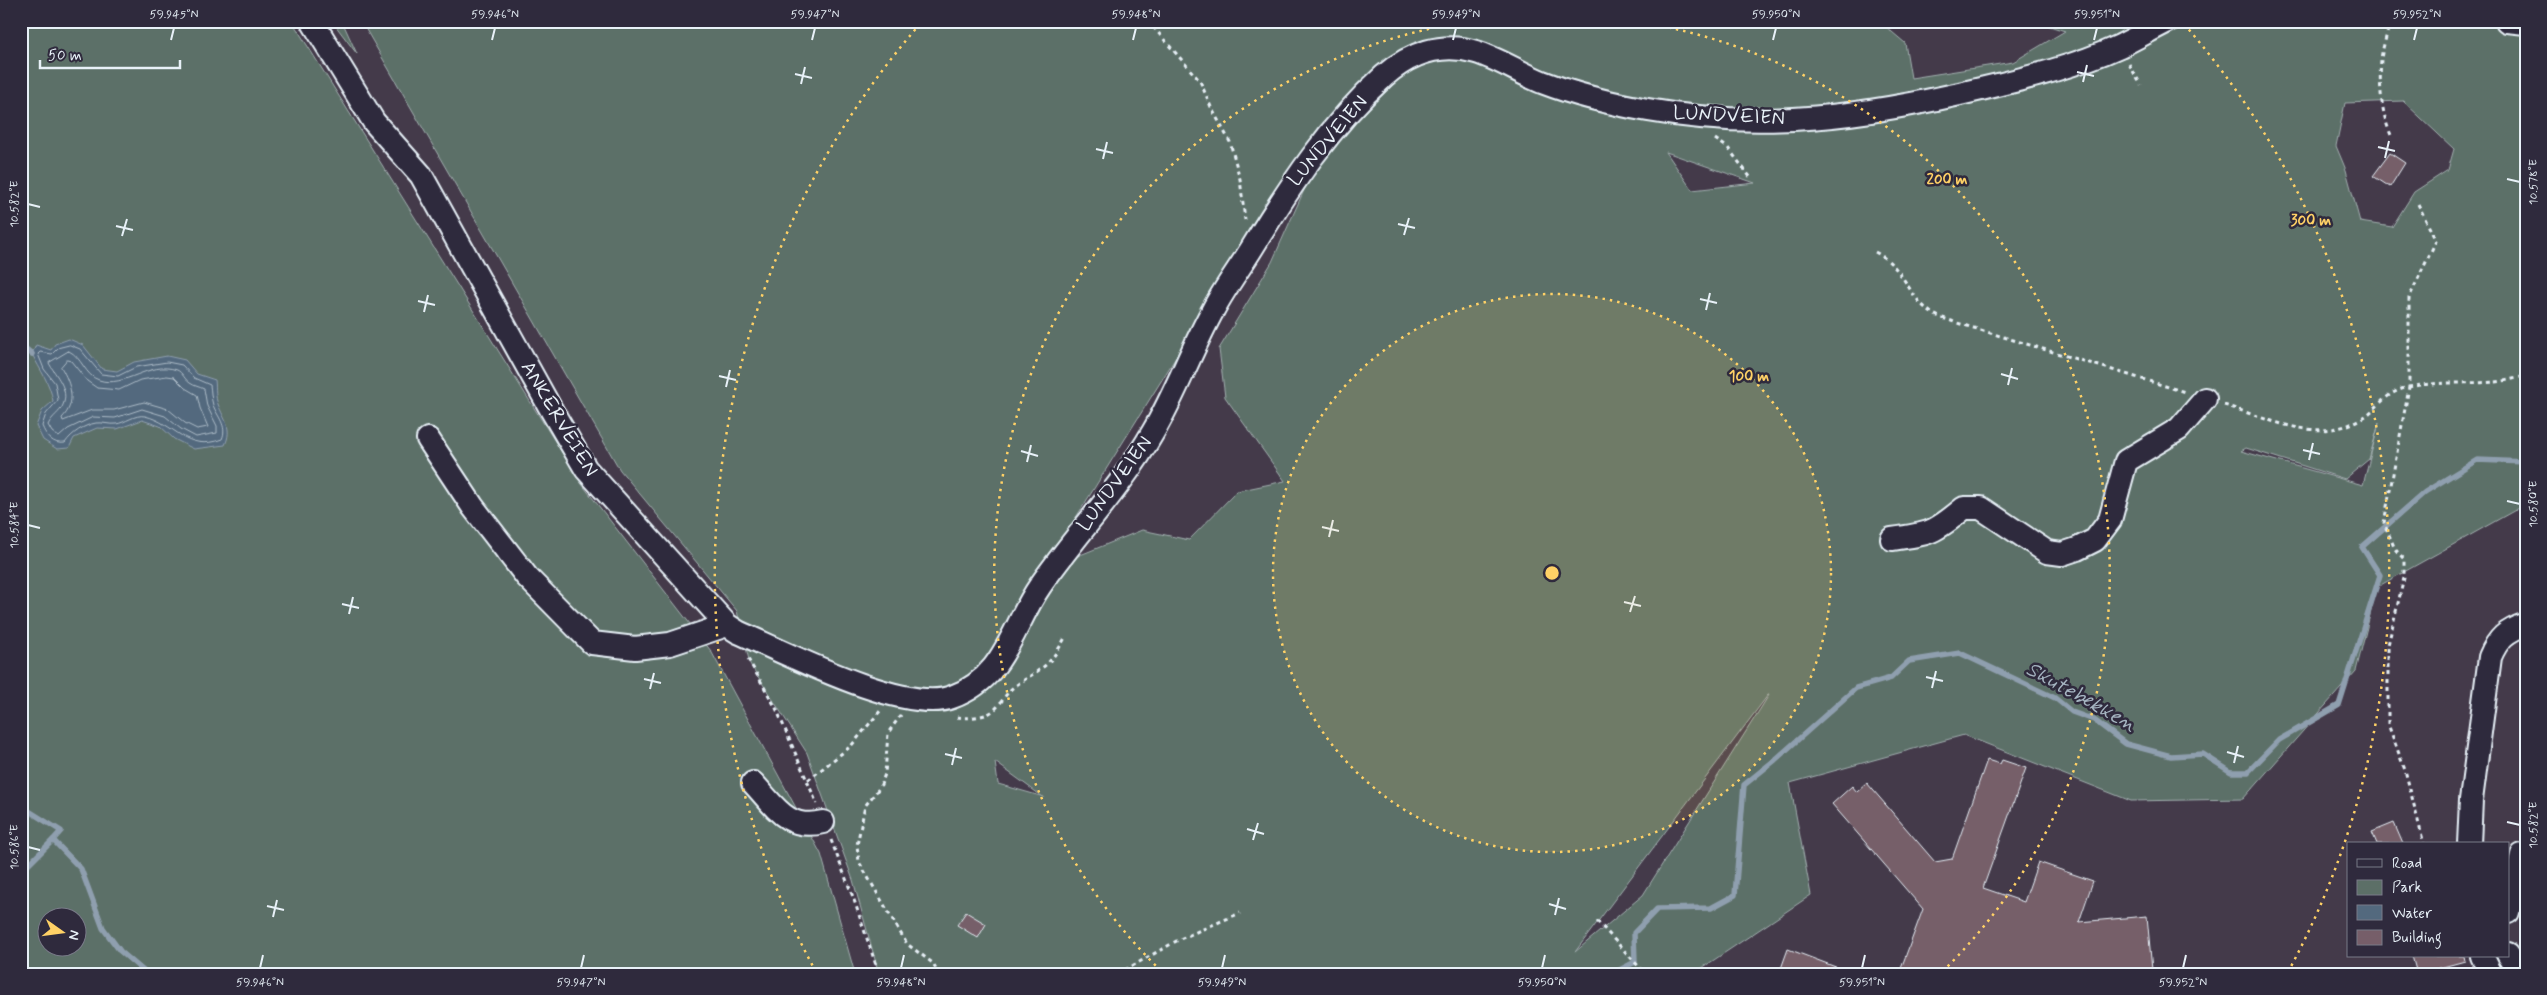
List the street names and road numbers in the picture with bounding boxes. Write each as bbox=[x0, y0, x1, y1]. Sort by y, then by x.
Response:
street label: LUNDVEIEN bbox=[1282, 89, 1374, 193]
street label: LUNDVEIEN bbox=[1672, 100, 1786, 132]
street label: ANKERVEIEN bbox=[514, 356, 604, 482]
street label: LUNDVEIEN bbox=[1071, 431, 1159, 537]

